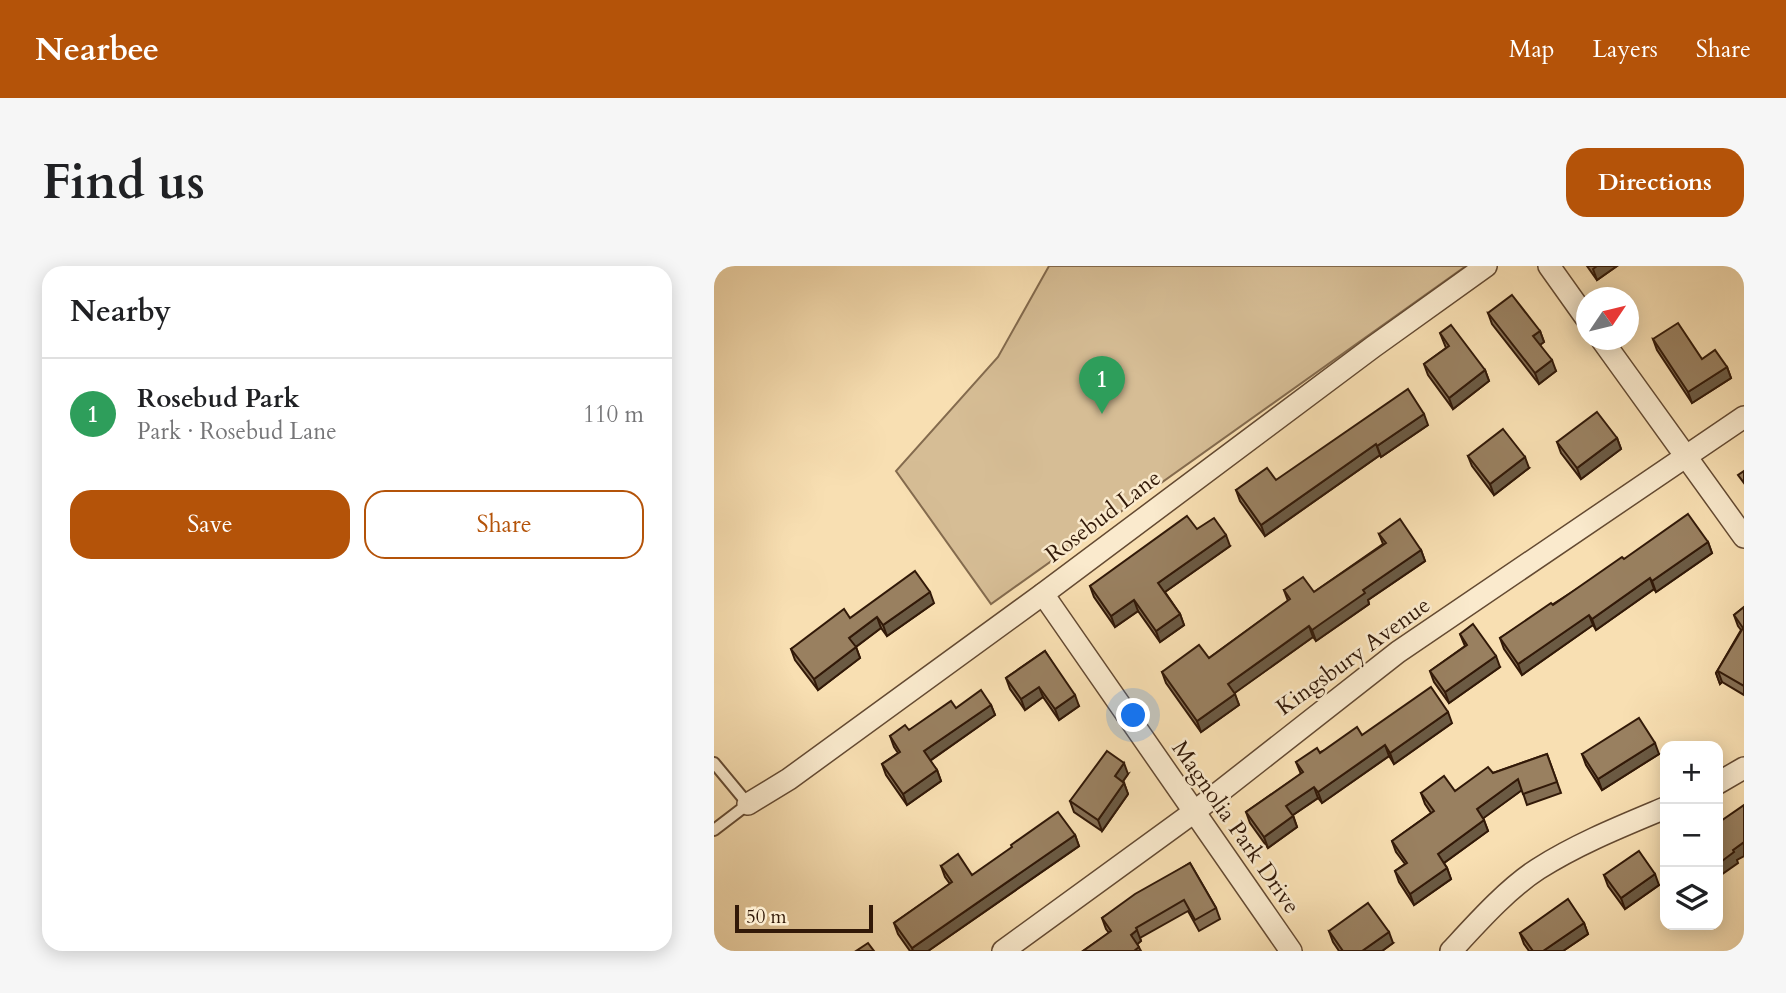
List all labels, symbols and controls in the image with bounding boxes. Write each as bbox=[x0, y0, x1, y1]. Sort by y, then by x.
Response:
text: Nearbee bbox=[35, 27, 159, 72]
text: Map bbox=[1509, 33, 1555, 66]
text: Layers bbox=[1593, 33, 1658, 66]
text: Share bbox=[1696, 33, 1751, 66]
button: Directions bbox=[1566, 148, 1744, 217]
text: Find us bbox=[42, 149, 205, 216]
north arrow bbox=[1576, 287, 1639, 350]
text: Nearby bbox=[70, 291, 171, 332]
pin: 1 bbox=[1079, 356, 1125, 414]
text: Rosebud Park bbox=[137, 381, 300, 416]
text: 1 bbox=[87, 399, 99, 430]
text: 110 m bbox=[583, 399, 644, 430]
text: Park · Rosebud Lane bbox=[137, 416, 337, 447]
street label: Rosebud Lane bbox=[1039, 462, 1167, 570]
button: Save bbox=[70, 490, 350, 559]
button: Share bbox=[364, 490, 644, 559]
street label: Kingsbury Avenue bbox=[1270, 590, 1436, 722]
your location bbox=[1116, 698, 1150, 732]
street label: Magnolia Park Drive bbox=[1165, 734, 1307, 920]
map controls bbox=[1660, 741, 1723, 930]
button: + bbox=[1660, 741, 1723, 804]
button: − bbox=[1660, 804, 1723, 867]
button: layers bbox=[1660, 867, 1723, 930]
scale bar bbox=[735, 902, 873, 934]
text: 50 m bbox=[746, 904, 787, 930]

